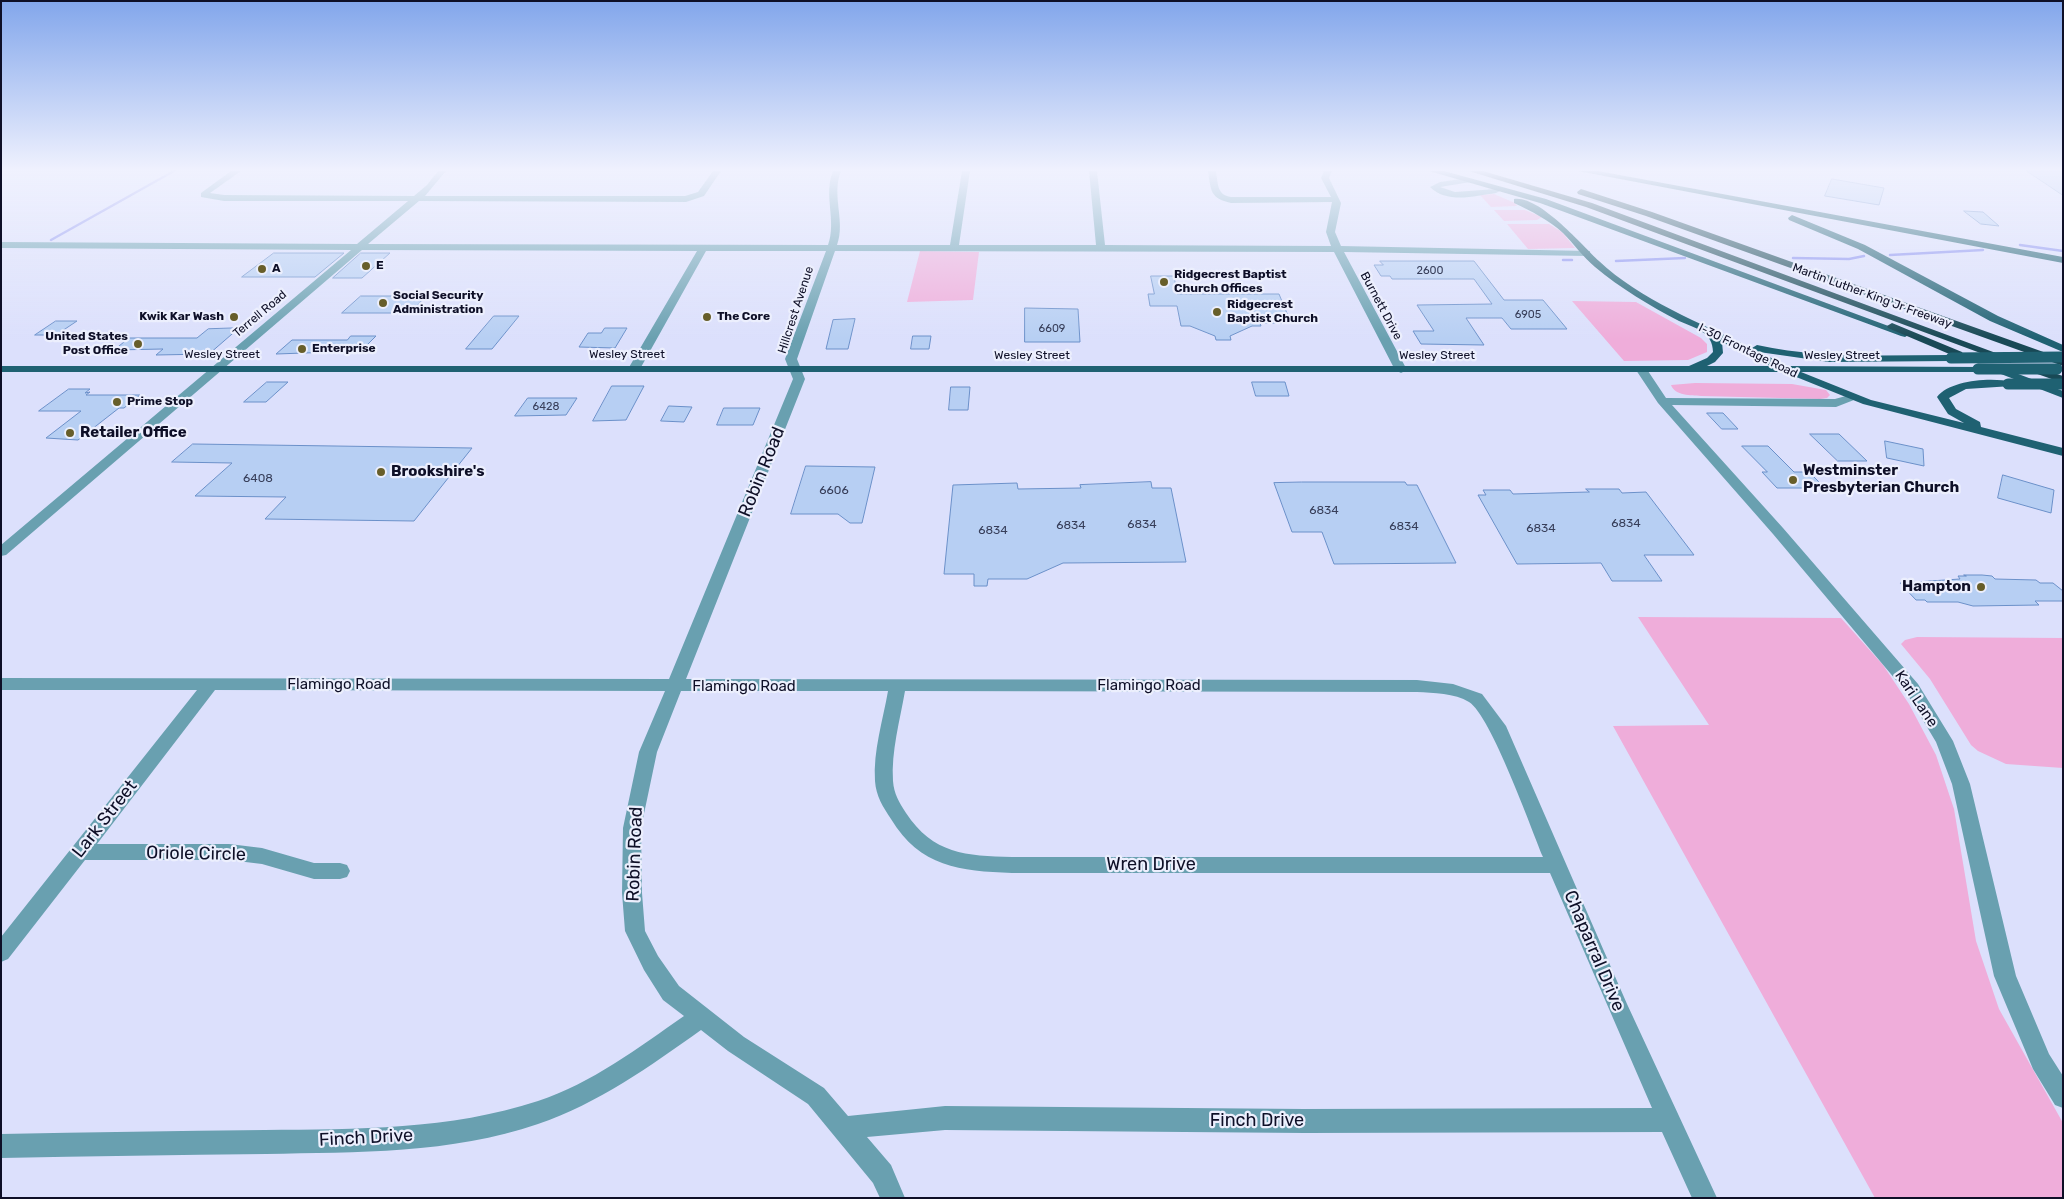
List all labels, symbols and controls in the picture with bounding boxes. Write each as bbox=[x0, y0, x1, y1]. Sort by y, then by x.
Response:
place label: E bbox=[376, 259, 384, 273]
marker: E bbox=[360, 260, 372, 272]
street label: Martin Luther King Jr Freeway bbox=[1790, 260, 1954, 332]
place label: A bbox=[272, 262, 281, 276]
marker: A bbox=[256, 263, 268, 275]
house number: 2600 bbox=[1416, 264, 1444, 278]
street label: Hillcrest Avenue bbox=[775, 265, 817, 355]
place label: Ridgecrest Baptist Church Offices bbox=[1174, 268, 1287, 296]
street label: Burnett Drive bbox=[1357, 270, 1405, 342]
marker: Ridgecrest Baptist Church Offices bbox=[1158, 276, 1170, 288]
street label: Terrell Road bbox=[230, 287, 290, 341]
place label: Social Security Administration bbox=[393, 289, 483, 317]
marker: Social Security Administration bbox=[377, 297, 389, 309]
place label: Ridgecrest Baptist Church bbox=[1227, 298, 1318, 326]
marker: Ridgecrest Baptist Church bbox=[1211, 306, 1223, 318]
house number: 6905 bbox=[1515, 308, 1541, 322]
place label: Kwik Kar Wash bbox=[139, 310, 224, 324]
place label: The Core bbox=[717, 310, 770, 324]
marker: Kwik Kar Wash bbox=[228, 311, 240, 323]
marker: The Core bbox=[701, 311, 713, 323]
street label: I-30 Frontage Road bbox=[1696, 321, 1800, 381]
house number: 6609 bbox=[1039, 322, 1065, 336]
place label: United States Post Office bbox=[45, 330, 128, 358]
marker: United States Post Office bbox=[132, 338, 144, 350]
place label: Enterprise bbox=[312, 342, 376, 356]
marker: Enterprise bbox=[296, 343, 308, 355]
street label: Wesley Street bbox=[184, 348, 260, 362]
street label: Wesley Street bbox=[589, 348, 665, 362]
street label: Wesley Street bbox=[994, 349, 1070, 363]
street label: Wesley Street bbox=[1399, 349, 1475, 363]
street label: Wesley Street bbox=[1804, 349, 1880, 363]
place label: Prime Stop bbox=[127, 395, 193, 409]
marker: Prime Stop bbox=[111, 396, 123, 408]
house number: 6428 bbox=[533, 400, 559, 414]
place label: Retailer Office bbox=[80, 424, 187, 442]
street label: Robin Road bbox=[734, 424, 790, 520]
marker: Retailer Office bbox=[64, 427, 76, 439]
place label: Westminster Presbyterian Church bbox=[1803, 462, 1959, 497]
place label: Brookshire's bbox=[391, 463, 485, 481]
marker: Brookshire's bbox=[375, 466, 387, 478]
house number: 6408 bbox=[243, 472, 273, 486]
marker: Westminster Presbyterian Church bbox=[1787, 474, 1799, 486]
house number: 6606 bbox=[819, 484, 849, 498]
house number: 6834 bbox=[1309, 504, 1339, 518]
house number: 6834 bbox=[1611, 517, 1641, 531]
house number: 6834 bbox=[1127, 518, 1157, 532]
house number: 6834 bbox=[1056, 519, 1086, 533]
house number: 6834 bbox=[1389, 520, 1419, 534]
house number: 6834 bbox=[1526, 522, 1556, 536]
house number: 6834 bbox=[978, 524, 1008, 538]
place label: Hampton bbox=[1902, 578, 1971, 596]
marker: Hampton bbox=[1975, 581, 1987, 593]
street label: Kari Lane bbox=[1891, 667, 1941, 731]
street label: Flamingo Road bbox=[287, 676, 391, 694]
street label: Flamingo Road bbox=[1097, 677, 1201, 695]
street label: Flamingo Road bbox=[692, 678, 796, 696]
street label: Lark Street bbox=[68, 776, 142, 862]
street label: Robin Road bbox=[623, 806, 647, 902]
street label: Oriole Circle bbox=[146, 842, 246, 866]
street label: Wren Drive bbox=[1106, 854, 1196, 876]
street label: Chaparral Drive bbox=[1559, 887, 1629, 1015]
street label: Finch Drive bbox=[1210, 1110, 1304, 1132]
street label: Finch Drive bbox=[318, 1125, 414, 1151]

